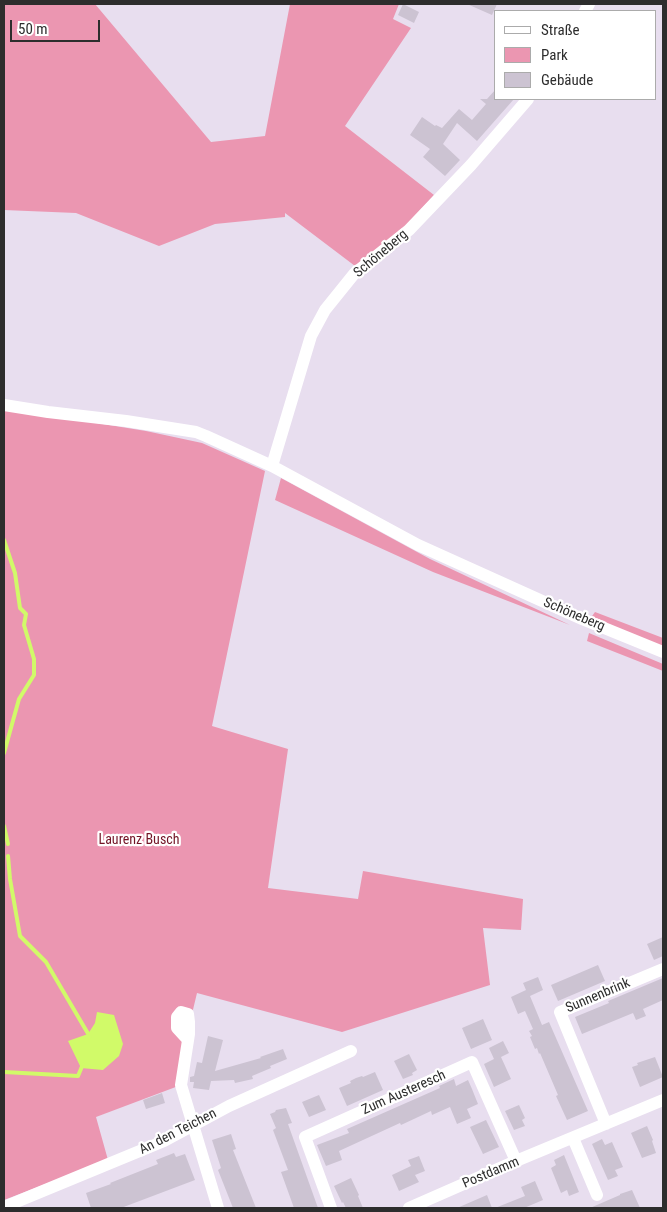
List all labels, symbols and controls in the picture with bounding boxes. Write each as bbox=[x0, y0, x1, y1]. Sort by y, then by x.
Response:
scale bar bbox=[12, 10, 102, 42]
legend bbox=[494, 10, 657, 100]
text: 50 m bbox=[18, 20, 48, 38]
text: Straße bbox=[541, 21, 580, 39]
text: Park bbox=[541, 46, 568, 64]
text: Gebäude bbox=[541, 71, 593, 89]
street label: Schöneberg bbox=[351, 227, 411, 281]
street label: Schöneberg bbox=[541, 594, 607, 636]
park label: Laurenz Busch bbox=[99, 832, 179, 848]
street label: Sunnenbrink bbox=[563, 975, 633, 1017]
street label: Zum Austeresch bbox=[360, 1067, 448, 1119]
street label: An den Teichen bbox=[137, 1105, 219, 1159]
street label: Postdamm bbox=[460, 1154, 522, 1192]

